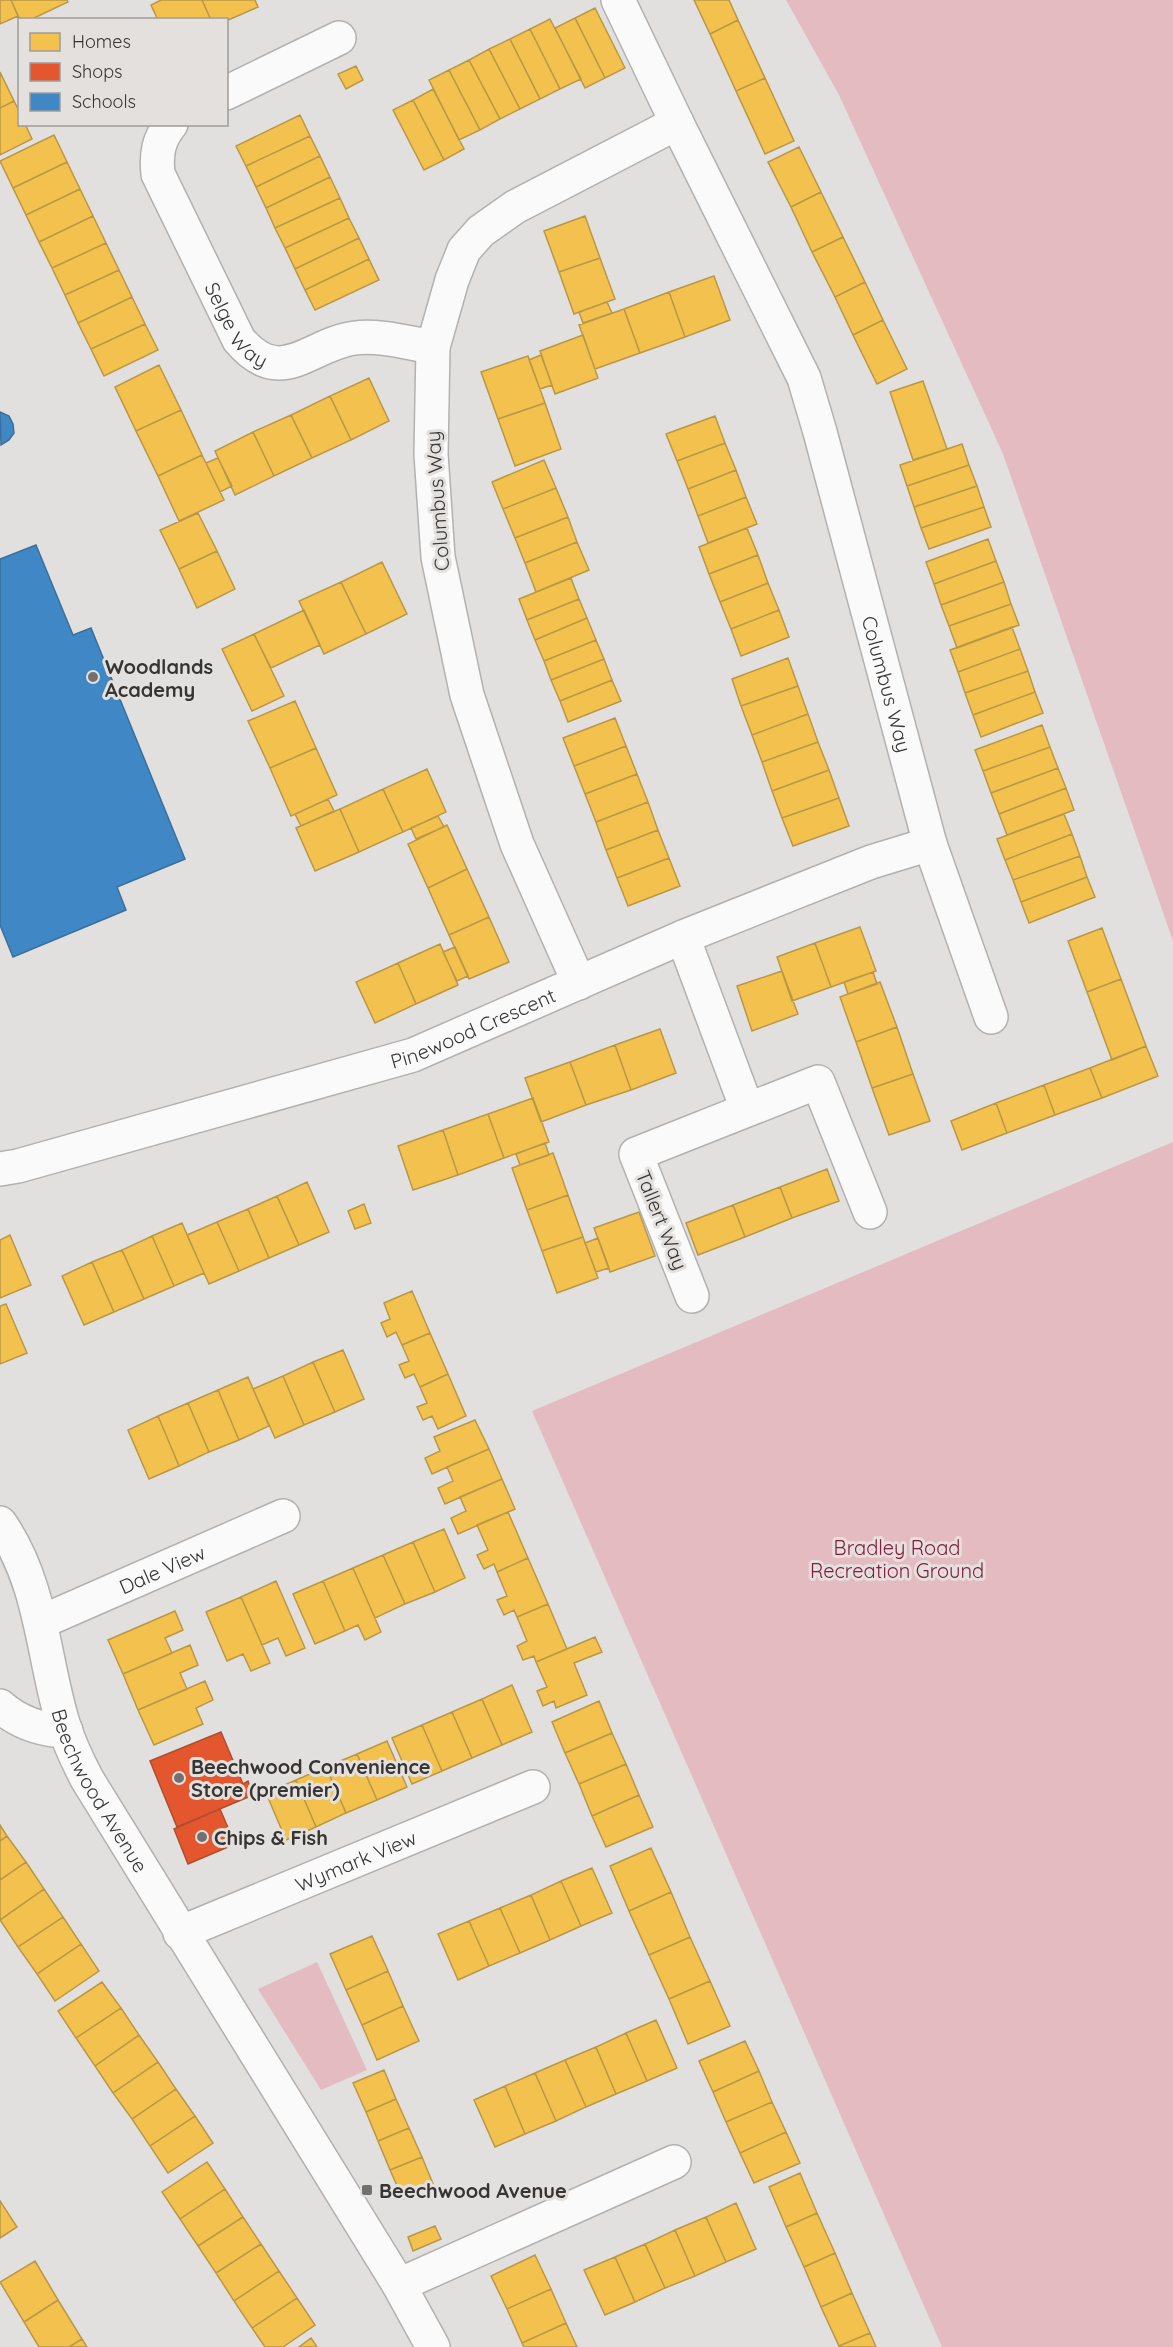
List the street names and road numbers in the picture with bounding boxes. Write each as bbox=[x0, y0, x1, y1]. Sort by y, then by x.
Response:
street label: Selge Way bbox=[200, 278, 272, 373]
street label: Columbus Way bbox=[420, 430, 454, 572]
street label: Columbus Way bbox=[857, 613, 917, 755]
street label: Pinewood Crescent bbox=[387, 982, 559, 1073]
street label: Tallert Way bbox=[631, 1167, 693, 1273]
street label: Dale View bbox=[115, 1539, 209, 1599]
street label: Beechwood Avenue bbox=[47, 1706, 154, 1877]
street label: Wymark View bbox=[291, 1824, 420, 1897]

